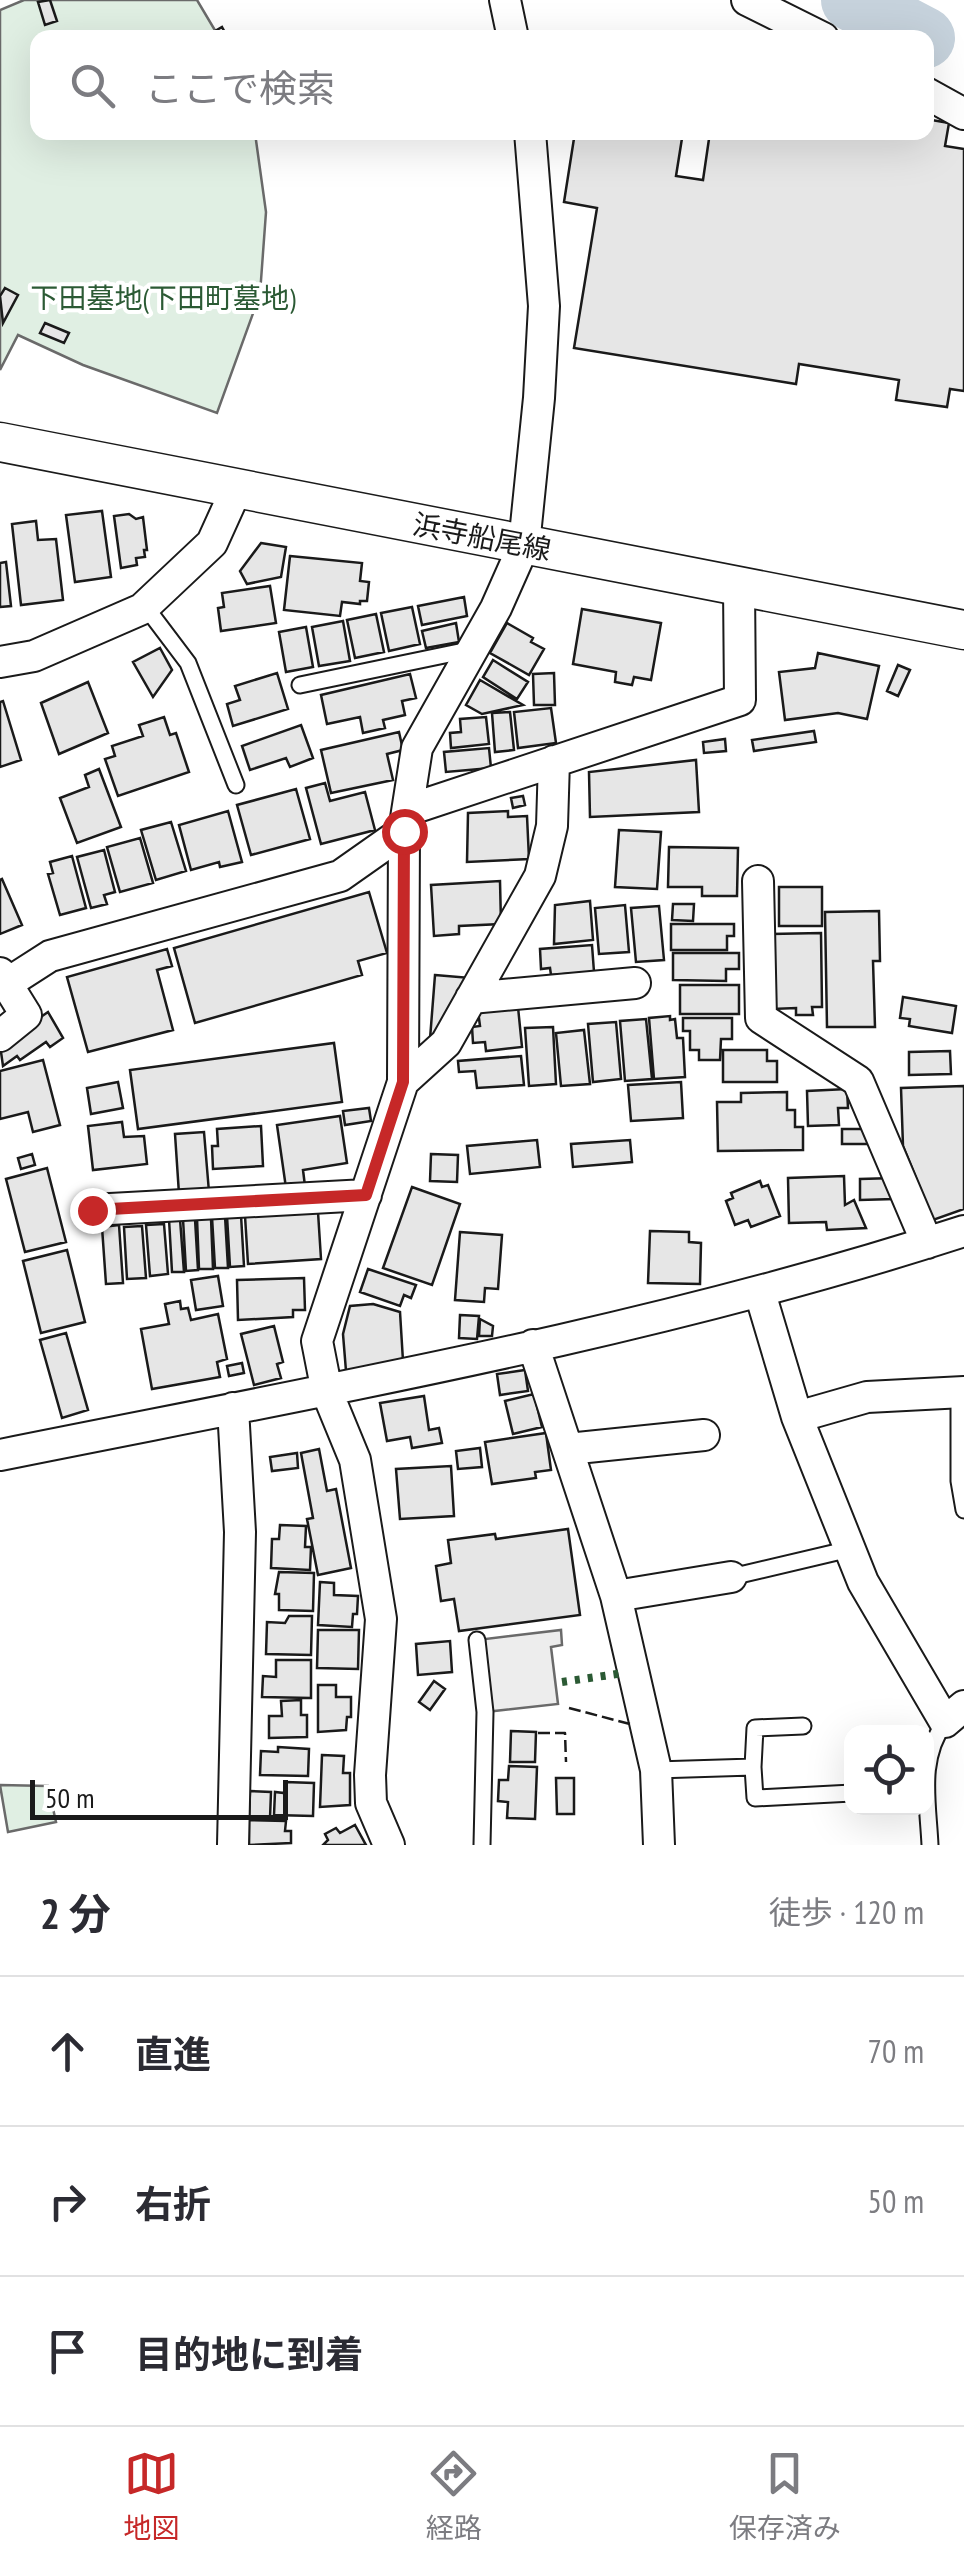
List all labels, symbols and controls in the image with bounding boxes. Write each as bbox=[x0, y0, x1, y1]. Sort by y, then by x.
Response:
search box bbox=[30, 30, 934, 140]
icon: search bbox=[65, 58, 120, 113]
text: ここで検索 bbox=[145, 63, 335, 112]
park label: 下田墓地(下田町墓地) bbox=[30, 279, 296, 316]
street label: 浜寺船尾線 bbox=[410, 505, 554, 568]
route start bbox=[382, 809, 428, 855]
route end bbox=[70, 1188, 116, 1234]
map controls bbox=[844, 1725, 934, 1815]
button: locate bbox=[844, 1725, 934, 1815]
scale bar bbox=[30, 1775, 288, 1820]
text: 50 m bbox=[45, 1779, 94, 1816]
text: 2 分 bbox=[40, 1886, 111, 1941]
text: 徒歩 · 120 m bbox=[769, 1891, 924, 1933]
icon: ahead bbox=[40, 2024, 95, 2079]
text: 直進 bbox=[135, 2029, 211, 2078]
text: 70 m bbox=[868, 2030, 924, 2072]
icon: right bbox=[40, 2174, 95, 2229]
text: 右折 bbox=[135, 2179, 211, 2228]
text: 50 m bbox=[868, 2180, 924, 2222]
icon: arrive bbox=[40, 2324, 95, 2379]
text: 目的地に到着 bbox=[135, 2329, 363, 2378]
tab: 地図 bbox=[123, 2446, 179, 2546]
tab: 経路 bbox=[426, 2446, 482, 2546]
tab: 保存済み bbox=[729, 2446, 841, 2546]

